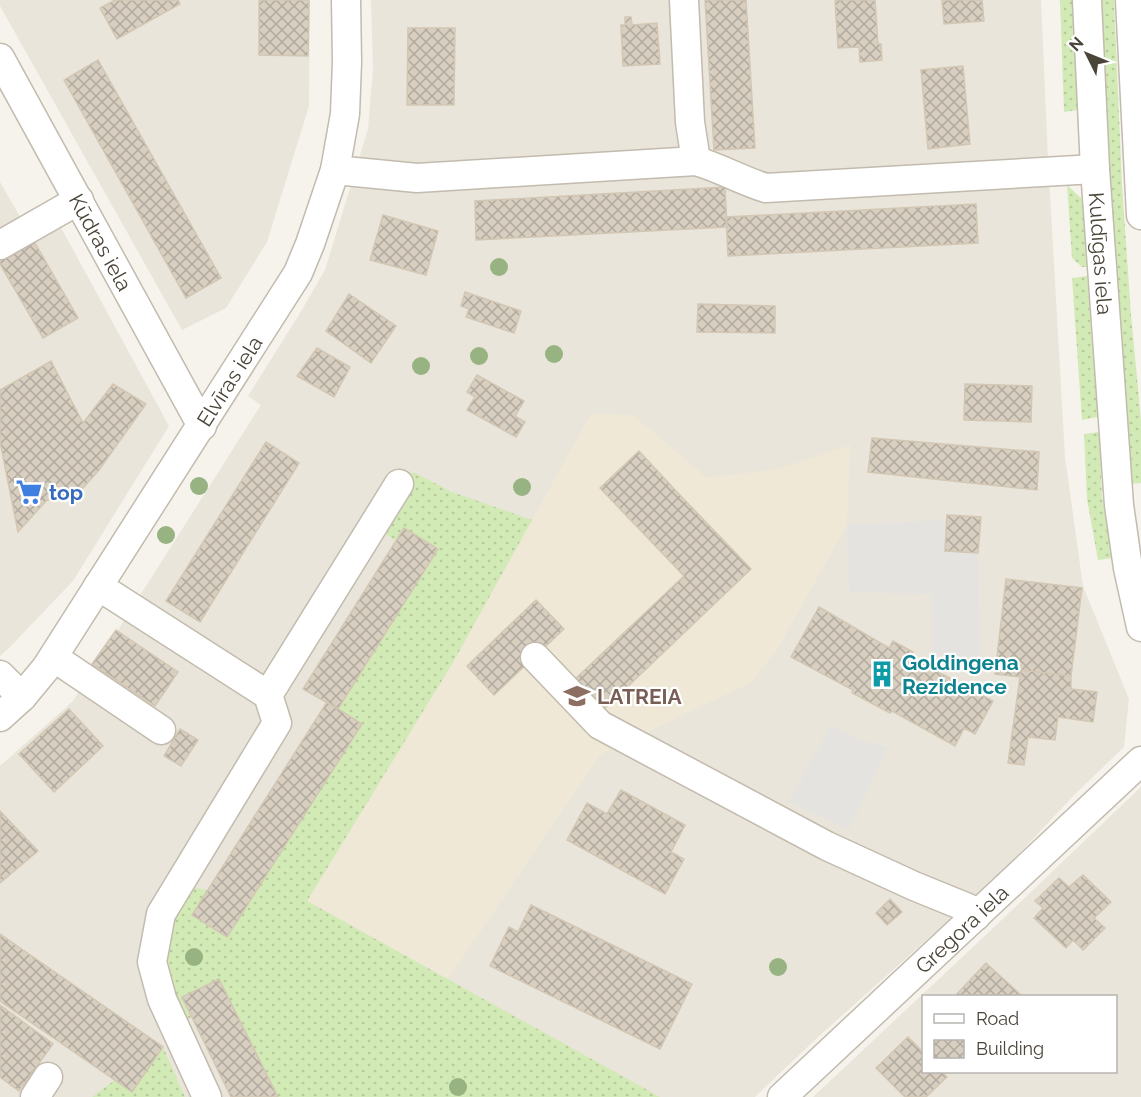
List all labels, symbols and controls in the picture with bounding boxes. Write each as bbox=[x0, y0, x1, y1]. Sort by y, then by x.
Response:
north arrow bbox=[1057, 24, 1117, 84]
text: N bbox=[1065, 33, 1088, 55]
street label: Kūdras iela bbox=[64, 189, 138, 295]
street label: Kuldīgas iela bbox=[1084, 191, 1118, 316]
street label: Elvīras iela bbox=[191, 331, 267, 431]
supermarket icon: top bbox=[14, 477, 44, 507]
place label: top bbox=[49, 480, 83, 505]
place label: Goldingena Rezidence bbox=[902, 650, 1019, 699]
building icon: Goldingena Rezidence bbox=[867, 659, 897, 689]
school or university icon: LATREIA bbox=[562, 681, 592, 711]
place label: LATREIA bbox=[597, 684, 683, 709]
street label: Gregora iela bbox=[910, 879, 1013, 978]
legend bbox=[922, 995, 1117, 1073]
text: Road bbox=[976, 1008, 1019, 1029]
text: Building bbox=[976, 1038, 1044, 1059]

